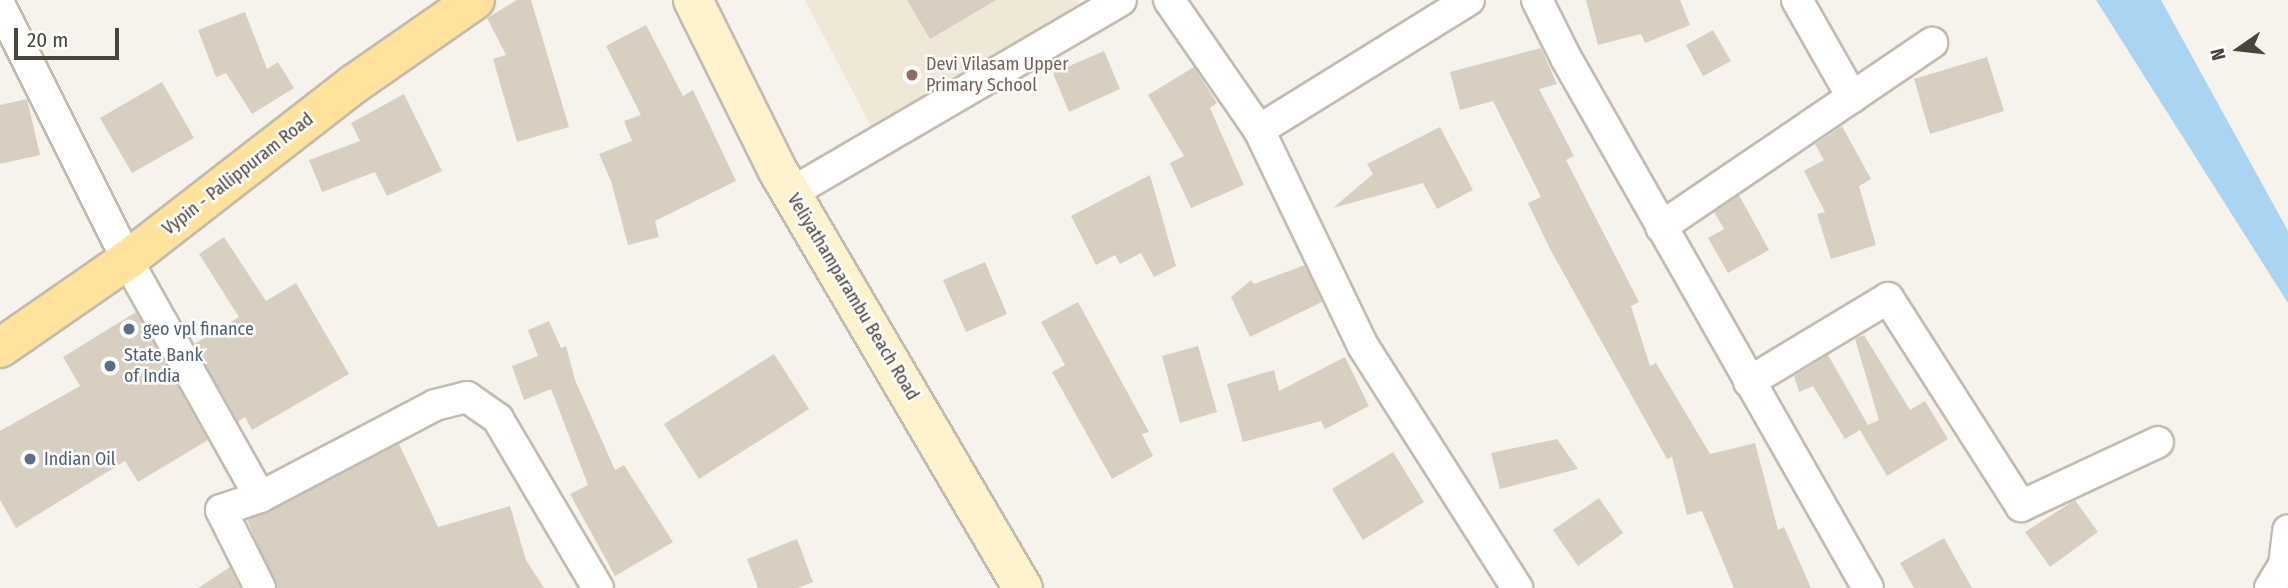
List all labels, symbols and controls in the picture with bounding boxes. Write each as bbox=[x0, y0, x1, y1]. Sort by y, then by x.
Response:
scale bar bbox=[18, 14, 122, 58]
north arrow bbox=[2204, 14, 2274, 84]
text: 20 m bbox=[27, 27, 68, 53]
text: N bbox=[2206, 46, 2231, 63]
place label: Devi Vilasam Upper Primary School bbox=[926, 54, 1068, 96]
marker: Devi Vilasam Upper Primary School bbox=[904, 67, 920, 83]
street label: Vypin - Pallippuram Road bbox=[158, 108, 318, 240]
street label: Veliyathamparambu Beach Road bbox=[783, 190, 923, 404]
place label: geo vpl finance bbox=[143, 318, 254, 340]
marker: geo vpl finance bbox=[121, 321, 137, 337]
place label: State Bank of India bbox=[124, 345, 203, 388]
marker: State Bank of India bbox=[102, 358, 118, 374]
place label: Indian Oil bbox=[44, 448, 116, 470]
marker: Indian Oil bbox=[22, 451, 38, 467]

